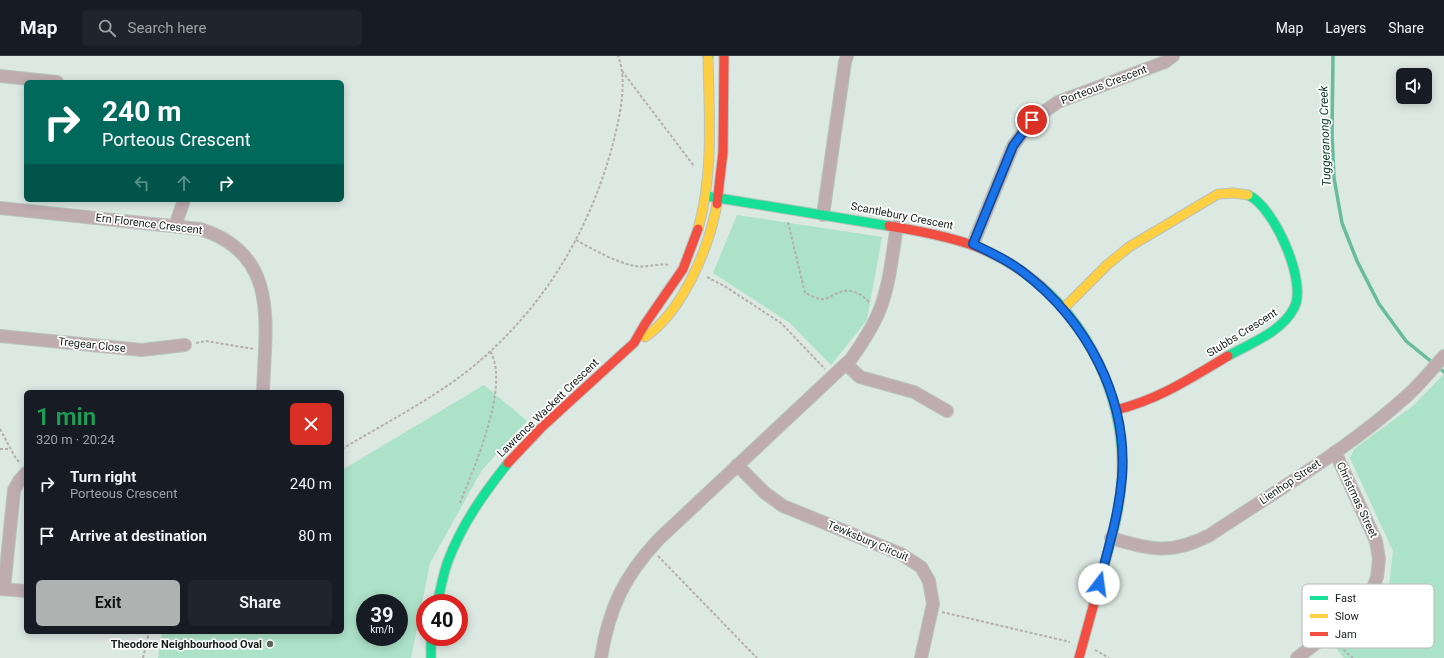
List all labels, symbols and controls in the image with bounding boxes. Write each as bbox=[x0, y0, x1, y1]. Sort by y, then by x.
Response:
search box bbox=[82, 10, 362, 46]
text: Map bbox=[20, 16, 58, 39]
icon: search bbox=[96, 17, 118, 39]
text: Search here bbox=[128, 19, 206, 37]
text: Map bbox=[1276, 20, 1303, 36]
text: Layers bbox=[1325, 20, 1366, 36]
text: Share bbox=[1388, 20, 1424, 36]
street label: Porteous Crescent bbox=[1059, 63, 1149, 107]
map controls bbox=[1396, 68, 1432, 104]
button: sound bbox=[1396, 68, 1432, 104]
water label: Tuggeranong Creek bbox=[1316, 84, 1334, 187]
text: 240 m bbox=[102, 95, 181, 128]
icon: right bbox=[36, 96, 88, 148]
pin bbox=[1015, 103, 1049, 137]
icon: arrive bbox=[1021, 109, 1043, 131]
text: Porteous Crescent bbox=[102, 129, 251, 150]
icon: left bbox=[131, 172, 153, 194]
icon: ahead bbox=[173, 172, 195, 194]
icon: right bbox=[215, 172, 237, 194]
street label: Scantlebury Crescent bbox=[850, 200, 955, 232]
street label: Ern Florence Crescent bbox=[95, 211, 203, 237]
street label: Stubbs Crescent bbox=[1204, 306, 1280, 360]
street label: Tregear Close bbox=[58, 335, 127, 355]
street label: Lawrence Wackett Crescent bbox=[495, 356, 602, 460]
text: 1 min bbox=[36, 403, 96, 431]
button: close bbox=[290, 403, 332, 445]
text: 320 m · 20:24 bbox=[36, 432, 115, 447]
street label: Lienhop Street bbox=[1257, 457, 1323, 507]
street label: Christmas Street bbox=[1334, 460, 1380, 540]
text: Turn right bbox=[70, 468, 136, 486]
icon: right bbox=[36, 473, 58, 495]
text: 240 m bbox=[290, 475, 332, 493]
text: Porteous Crescent bbox=[70, 486, 177, 501]
street label: Tewksbury Circuit bbox=[825, 518, 911, 564]
icon: arrive bbox=[36, 525, 58, 547]
text: Arrive at destination bbox=[70, 527, 207, 545]
text: 80 m bbox=[298, 527, 332, 545]
position arrow bbox=[1078, 563, 1120, 605]
button: Exit bbox=[36, 580, 180, 626]
button: Share bbox=[188, 580, 332, 626]
legend bbox=[1302, 584, 1434, 648]
text: Fast bbox=[1335, 592, 1357, 605]
speed limit sign: 40 bbox=[416, 594, 468, 646]
text: 39 bbox=[371, 603, 393, 627]
text: Slow bbox=[1335, 610, 1359, 623]
text: km/h bbox=[370, 624, 394, 635]
text: Jam bbox=[1335, 628, 1357, 641]
place label: Theodore Neighbourhood Oval bbox=[111, 638, 262, 651]
marker: Theodore Neighbourhood Oval bbox=[265, 639, 275, 649]

